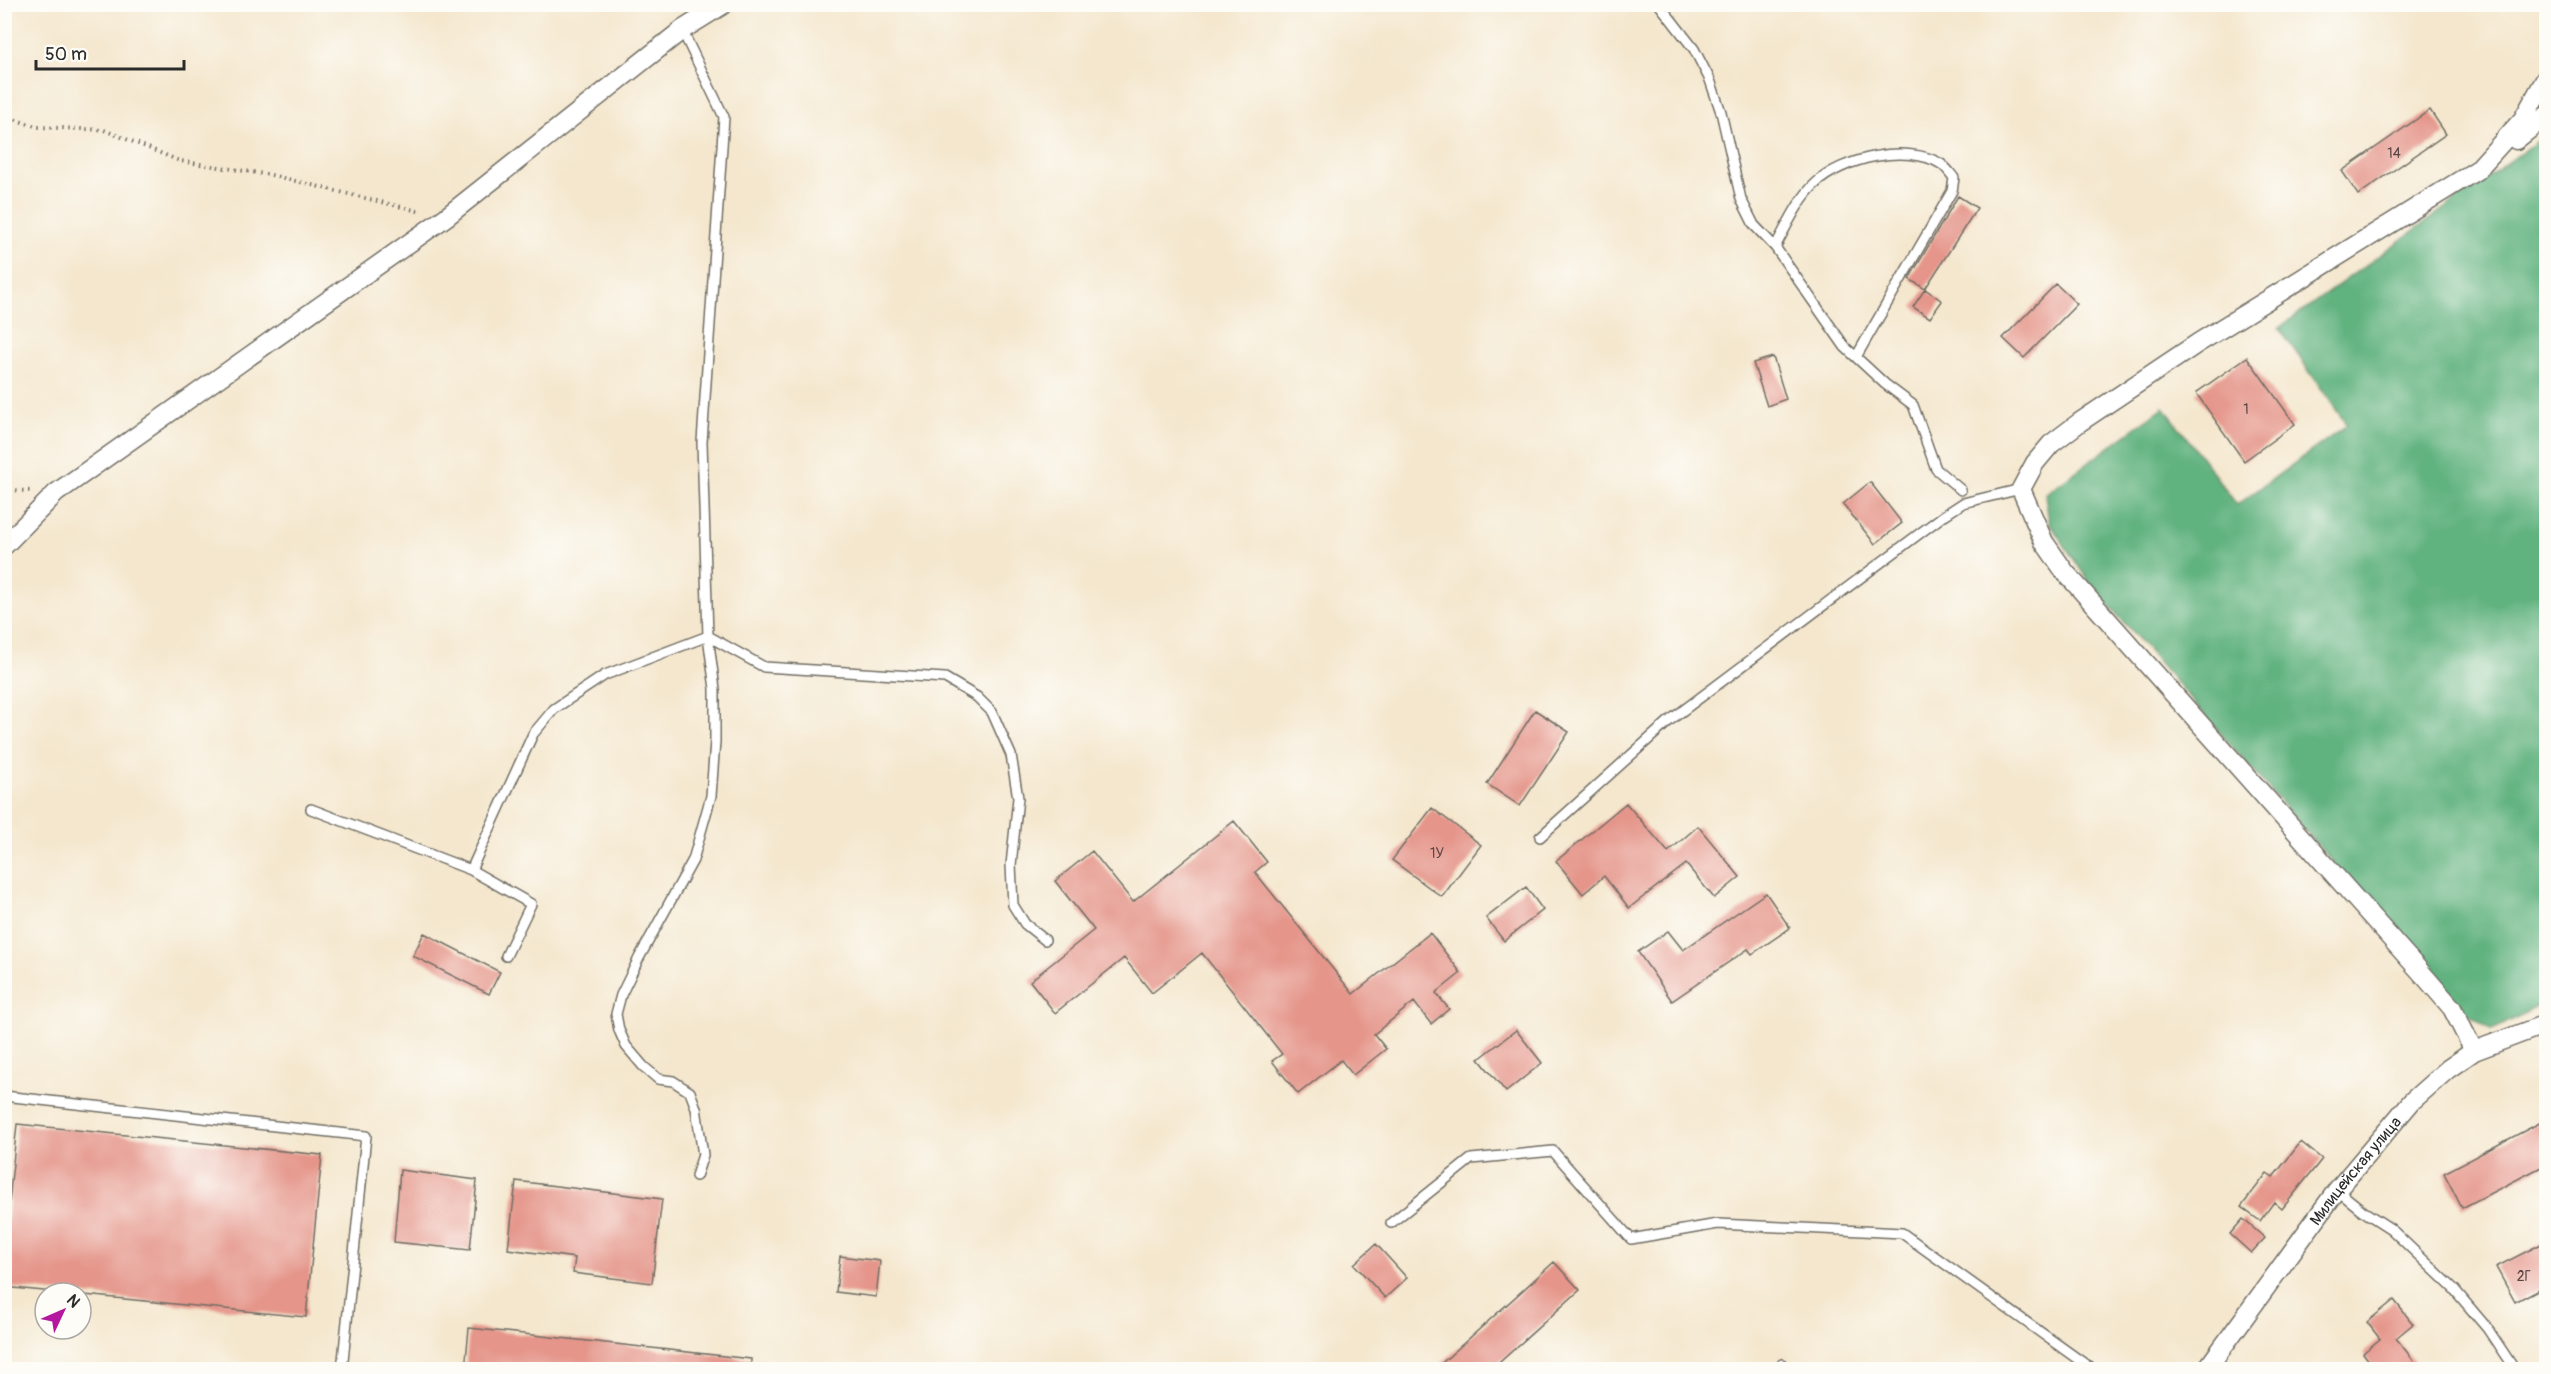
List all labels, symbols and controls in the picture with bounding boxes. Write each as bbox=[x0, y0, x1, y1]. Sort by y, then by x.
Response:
scale bar bbox=[36, 33, 184, 71]
text: 50 m bbox=[45, 43, 87, 66]
house number: 14 bbox=[2387, 145, 2401, 162]
house number: 1 bbox=[2243, 401, 2249, 418]
house number: 1У bbox=[1430, 845, 1445, 862]
street label: Милицейская улица bbox=[2306, 1113, 2406, 1230]
house number: 2Г bbox=[2517, 1268, 2531, 1285]
north arrow bbox=[33, 1281, 93, 1341]
text: N bbox=[62, 1290, 84, 1312]

